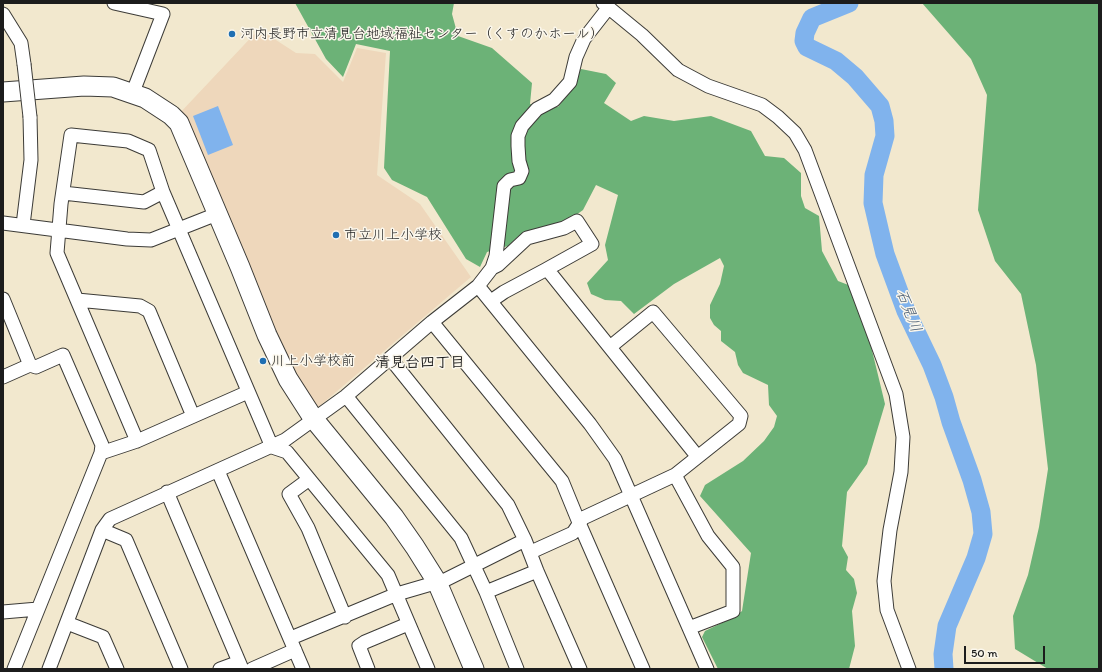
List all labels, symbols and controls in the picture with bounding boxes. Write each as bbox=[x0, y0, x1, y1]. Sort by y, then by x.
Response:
place label: 河内長野市立清見台地域福祉センター（くすのかホール） bbox=[240, 26, 604, 42]
marker: 河内長野市立清見台地域福祉センター（くすのかホール） bbox=[227, 29, 237, 39]
place label: 市立川上小学校 bbox=[344, 227, 442, 243]
marker: 市立川上小学校 bbox=[331, 230, 341, 240]
water label: 石見川 bbox=[892, 287, 924, 335]
place label: 川上小学校前 bbox=[271, 353, 355, 369]
district label: 清見台四丁目 bbox=[375, 354, 465, 372]
marker: 川上小学校前 bbox=[258, 356, 268, 366]
scale bar bbox=[966, 638, 1047, 664]
text: 50 m bbox=[971, 646, 997, 660]

